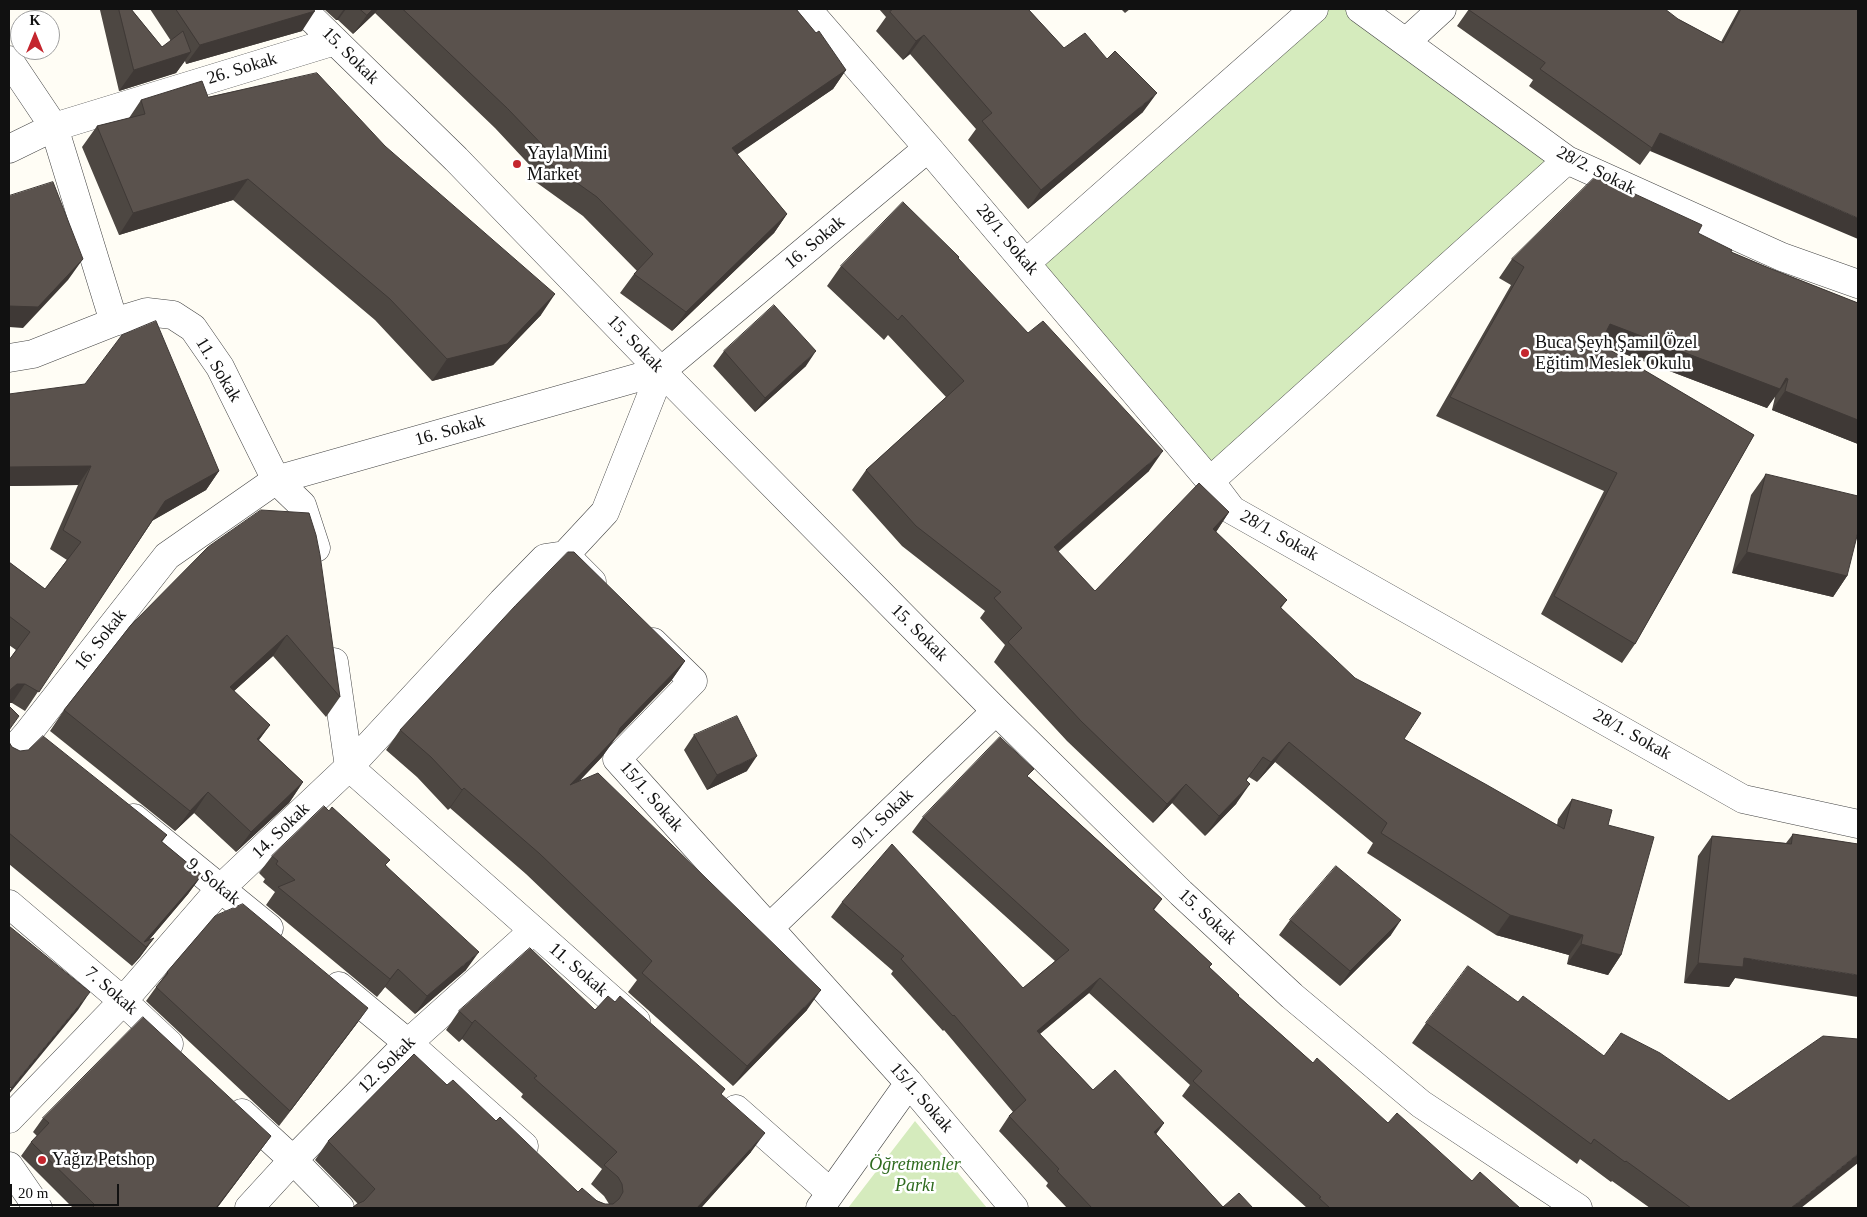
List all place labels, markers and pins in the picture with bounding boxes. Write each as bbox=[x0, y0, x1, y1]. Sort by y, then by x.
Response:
place label: Yayla Mini Market bbox=[527, 143, 608, 186]
marker: Yayla Mini Market bbox=[511, 158, 523, 170]
place label: Buca Şeyh Şamil Özel Eğitim Meslek Okulu bbox=[1535, 332, 1697, 374]
marker: Buca Şeyh Şamil Özel Eğitim Meslek Okulu bbox=[1519, 347, 1531, 359]
place label: Yağız Petshop bbox=[52, 1149, 155, 1171]
marker: Yağız Petshop bbox=[36, 1154, 48, 1166]

